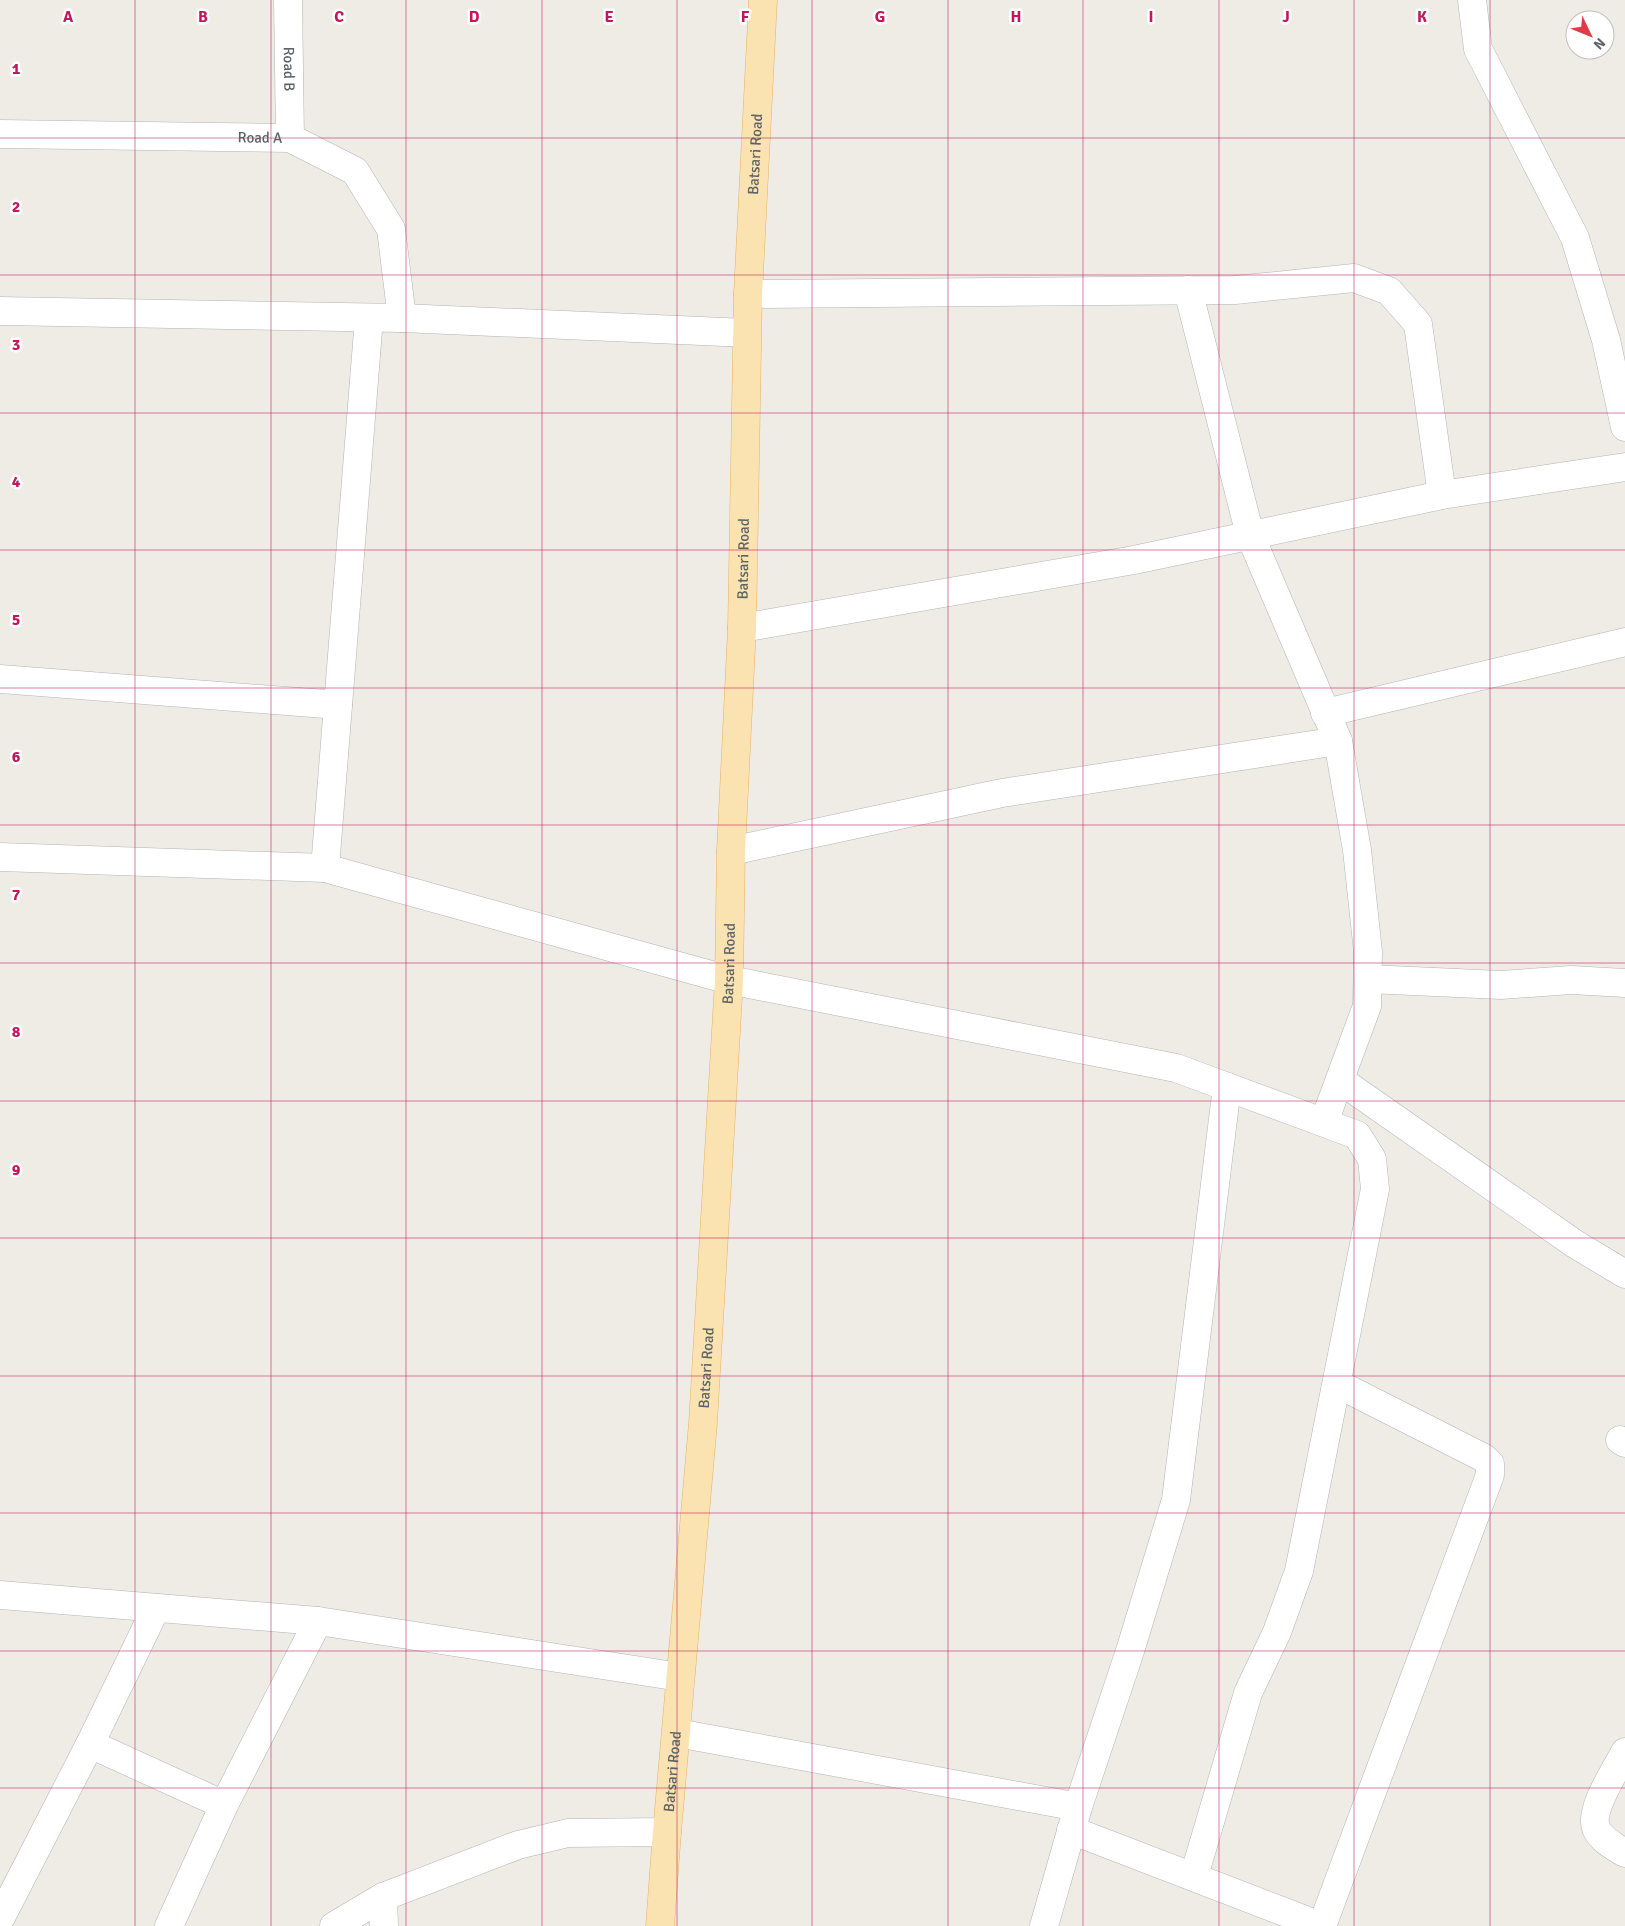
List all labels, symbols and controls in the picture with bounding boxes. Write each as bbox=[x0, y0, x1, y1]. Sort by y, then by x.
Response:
text: A bbox=[63, 7, 74, 27]
text: B bbox=[198, 7, 208, 27]
text: C bbox=[334, 7, 344, 27]
text: D bbox=[469, 7, 480, 27]
text: E bbox=[604, 7, 614, 27]
text: F bbox=[741, 7, 750, 27]
text: G bbox=[875, 7, 885, 27]
text: H bbox=[1011, 7, 1021, 27]
text: I bbox=[1148, 7, 1154, 27]
text: J bbox=[1282, 7, 1290, 27]
text: K bbox=[1417, 7, 1427, 27]
north arrow bbox=[1565, 10, 1615, 60]
text: N bbox=[1590, 34, 1609, 53]
street label: Road B bbox=[280, 47, 298, 91]
text: 1 bbox=[12, 59, 21, 79]
street label: Batsari Road bbox=[744, 113, 766, 195]
street label: Road A bbox=[238, 128, 282, 147]
text: 2 bbox=[12, 197, 20, 217]
text: 3 bbox=[12, 335, 20, 355]
text: 4 bbox=[12, 472, 21, 492]
street label: Batsari Road bbox=[734, 518, 753, 600]
text: 5 bbox=[12, 610, 20, 630]
text: 6 bbox=[12, 747, 21, 767]
text: 7 bbox=[12, 885, 21, 905]
street label: Batsari Road bbox=[719, 923, 739, 1005]
text: 8 bbox=[12, 1022, 21, 1042]
text: 9 bbox=[12, 1160, 21, 1180]
street label: Batsari Road bbox=[695, 1327, 718, 1409]
street label: Batsari Road bbox=[660, 1730, 685, 1813]

